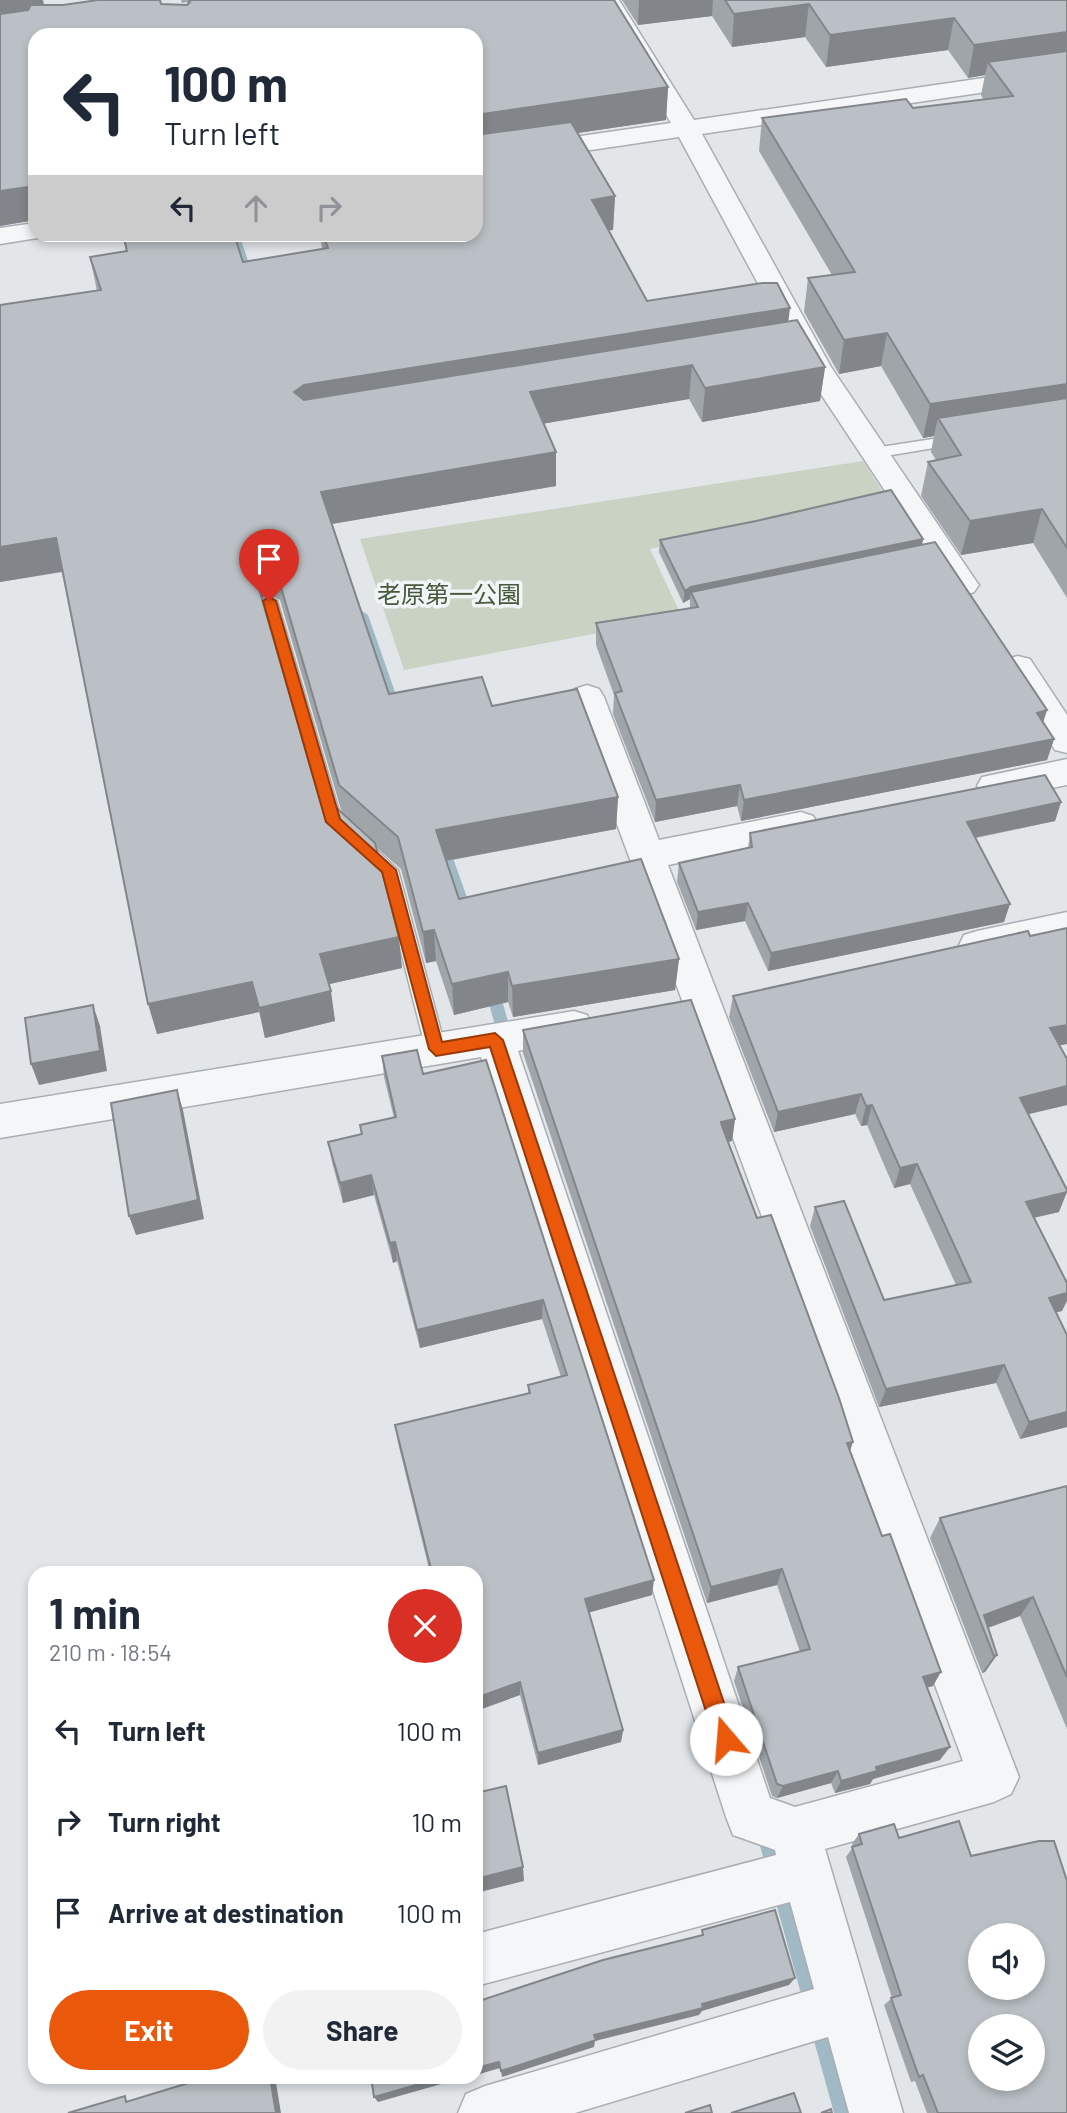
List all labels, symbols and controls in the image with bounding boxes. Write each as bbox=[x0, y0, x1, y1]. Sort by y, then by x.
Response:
text: 100 m bbox=[164, 53, 288, 112]
icon: left bbox=[49, 56, 140, 147]
text: Turn left bbox=[164, 113, 281, 151]
icon: left bbox=[164, 189, 202, 227]
icon: ahead bbox=[237, 189, 275, 227]
icon: right bbox=[310, 189, 348, 227]
pin bbox=[239, 529, 299, 601]
icon: arrive bbox=[250, 540, 288, 578]
park label: 老原第一公園 bbox=[377, 579, 521, 608]
text: 1 min bbox=[49, 1587, 141, 1637]
button: close bbox=[388, 1589, 462, 1663]
text: 210 m · 18:54 bbox=[49, 1638, 172, 1666]
position arrow bbox=[689, 1702, 763, 1776]
icon: left bbox=[49, 1712, 87, 1750]
text: Turn left bbox=[108, 1715, 206, 1746]
text: 100 m bbox=[397, 1715, 462, 1746]
icon: right bbox=[49, 1803, 87, 1841]
text: Turn right bbox=[108, 1806, 221, 1837]
text: 10 m bbox=[412, 1806, 462, 1837]
icon: arrive bbox=[49, 1894, 87, 1932]
text: Arrive at destination bbox=[108, 1897, 344, 1928]
text: 100 m bbox=[397, 1897, 462, 1928]
map controls bbox=[968, 1923, 1045, 2091]
button: sound bbox=[968, 1923, 1045, 2000]
button: Exit bbox=[49, 1990, 249, 2070]
button: Share bbox=[263, 1990, 462, 2070]
button: layers bbox=[968, 2014, 1045, 2091]

